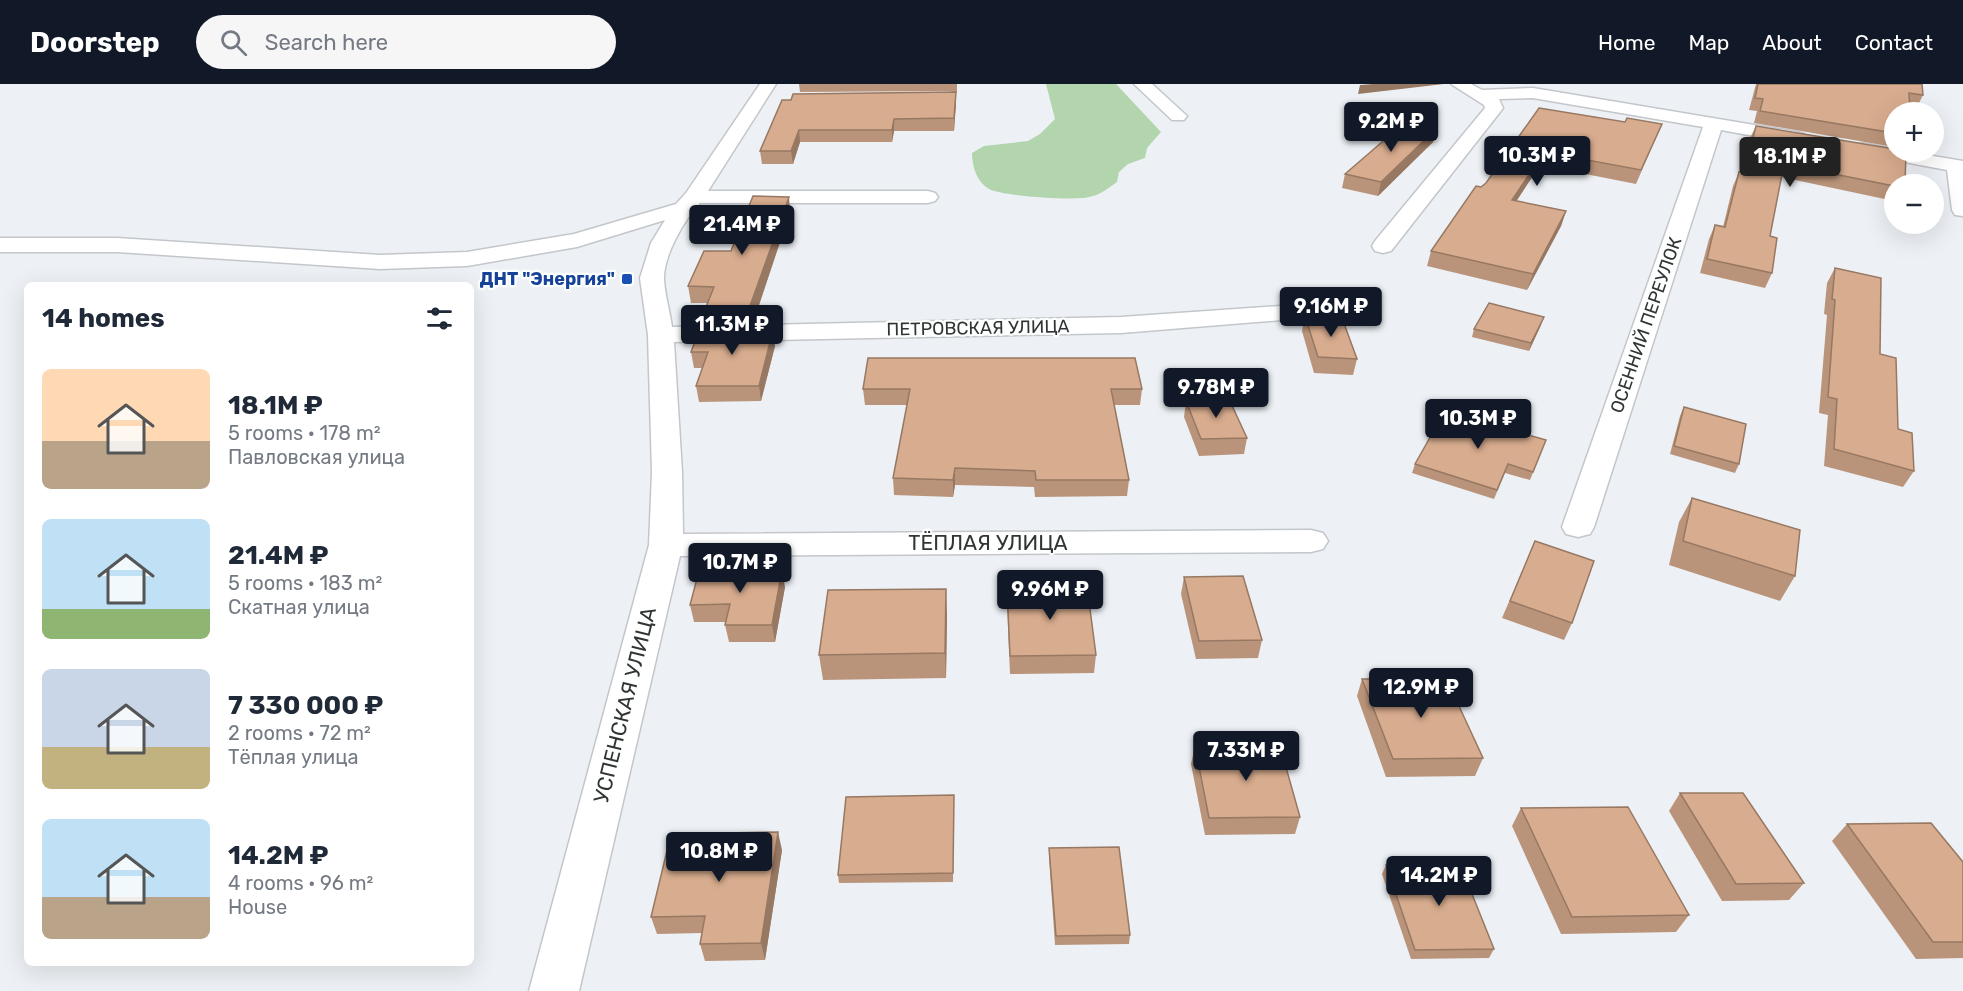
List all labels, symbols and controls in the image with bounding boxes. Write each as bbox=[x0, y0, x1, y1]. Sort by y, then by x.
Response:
search box bbox=[196, 15, 616, 69]
text: Doorstep bbox=[30, 26, 160, 59]
icon: search bbox=[217, 26, 250, 59]
text: Search here bbox=[265, 29, 388, 56]
text: Home bbox=[1598, 30, 1655, 55]
text: Map bbox=[1688, 30, 1729, 55]
text: About bbox=[1762, 30, 1822, 55]
text: Contact bbox=[1855, 30, 1933, 55]
pin: 9.2M ₽ bbox=[1342, 102, 1440, 153]
map controls bbox=[1884, 102, 1944, 234]
button: + bbox=[1884, 102, 1944, 162]
text: 9.2M ₽ bbox=[1358, 109, 1424, 133]
pin: 10.3M ₽ bbox=[1482, 136, 1592, 187]
pin: 18.1M ₽ bbox=[1735, 137, 1845, 188]
text: 10.3M ₽ bbox=[1498, 143, 1576, 167]
text: 18.1M ₽ bbox=[1754, 144, 1826, 168]
button: − bbox=[1884, 174, 1944, 234]
pin: 21.4M ₽ bbox=[687, 205, 797, 256]
text: 21.4M ₽ bbox=[703, 212, 781, 236]
street label: ОСЕННИЙ ПЕРЕУЛОК bbox=[1606, 234, 1686, 416]
place label: ДНТ "Энергия" bbox=[480, 268, 615, 290]
marker: ДНТ "Энергия" bbox=[620, 272, 634, 286]
pin: 9.16M ₽ bbox=[1276, 287, 1386, 338]
text: 9.16M ₽ bbox=[1294, 294, 1368, 318]
icon: filters bbox=[423, 302, 456, 335]
text: 14 homes bbox=[42, 303, 165, 334]
pin: 11.3M ₽ bbox=[677, 305, 787, 356]
text: 11.3M ₽ bbox=[695, 312, 769, 336]
street label: ПЕТРОВСКАЯ УЛИЦА bbox=[886, 315, 1070, 341]
pin: 9.78M ₽ bbox=[1161, 368, 1271, 419]
text: 9.78M ₽ bbox=[1177, 375, 1255, 399]
text: 18.1M ₽ bbox=[228, 390, 323, 421]
icon: home bbox=[90, 393, 162, 465]
pin: 10.3M ₽ bbox=[1423, 399, 1533, 450]
text: 10.3M ₽ bbox=[1439, 406, 1517, 430]
text: 5 rooms · 178 m² bbox=[228, 421, 381, 445]
text: Павловская улица bbox=[228, 445, 405, 469]
street label: ТЁПЛАЯ УЛИЦА bbox=[908, 530, 1068, 555]
text: 21.4M ₽ bbox=[228, 540, 329, 571]
icon: home bbox=[90, 543, 162, 615]
pin: 10.7M ₽ bbox=[685, 543, 795, 594]
text: 10.7M ₽ bbox=[702, 550, 778, 574]
pin: 9.96M ₽ bbox=[995, 570, 1105, 621]
text: 5 rooms · 183 m² bbox=[228, 571, 382, 595]
text: 9.96M ₽ bbox=[1011, 577, 1089, 601]
text: Скатная улица bbox=[228, 595, 370, 619]
street label: УСПЕНСКАЯ УЛИЦА bbox=[588, 604, 661, 805]
pin: 12.9M ₽ bbox=[1366, 668, 1476, 719]
text: 12.9M ₽ bbox=[1383, 675, 1459, 699]
text: 7 330 000 ₽ bbox=[228, 690, 383, 721]
icon: home bbox=[90, 693, 162, 765]
text: 2 rooms · 72 m² bbox=[228, 721, 371, 745]
pin: 7.33M ₽ bbox=[1191, 731, 1301, 782]
text: 7.33M ₽ bbox=[1207, 738, 1285, 762]
text: Тёплая улица bbox=[228, 745, 359, 769]
pin: 10.8M ₽ bbox=[664, 832, 774, 883]
text: 10.8M ₽ bbox=[680, 839, 758, 863]
text: 14.2M ₽ bbox=[228, 840, 329, 871]
icon: home bbox=[90, 843, 162, 915]
pin: 14.2M ₽ bbox=[1384, 856, 1494, 907]
text: 14.2M ₽ bbox=[1400, 863, 1478, 887]
text: 4 rooms · 96 m² bbox=[228, 871, 373, 895]
text: House bbox=[228, 895, 287, 919]

